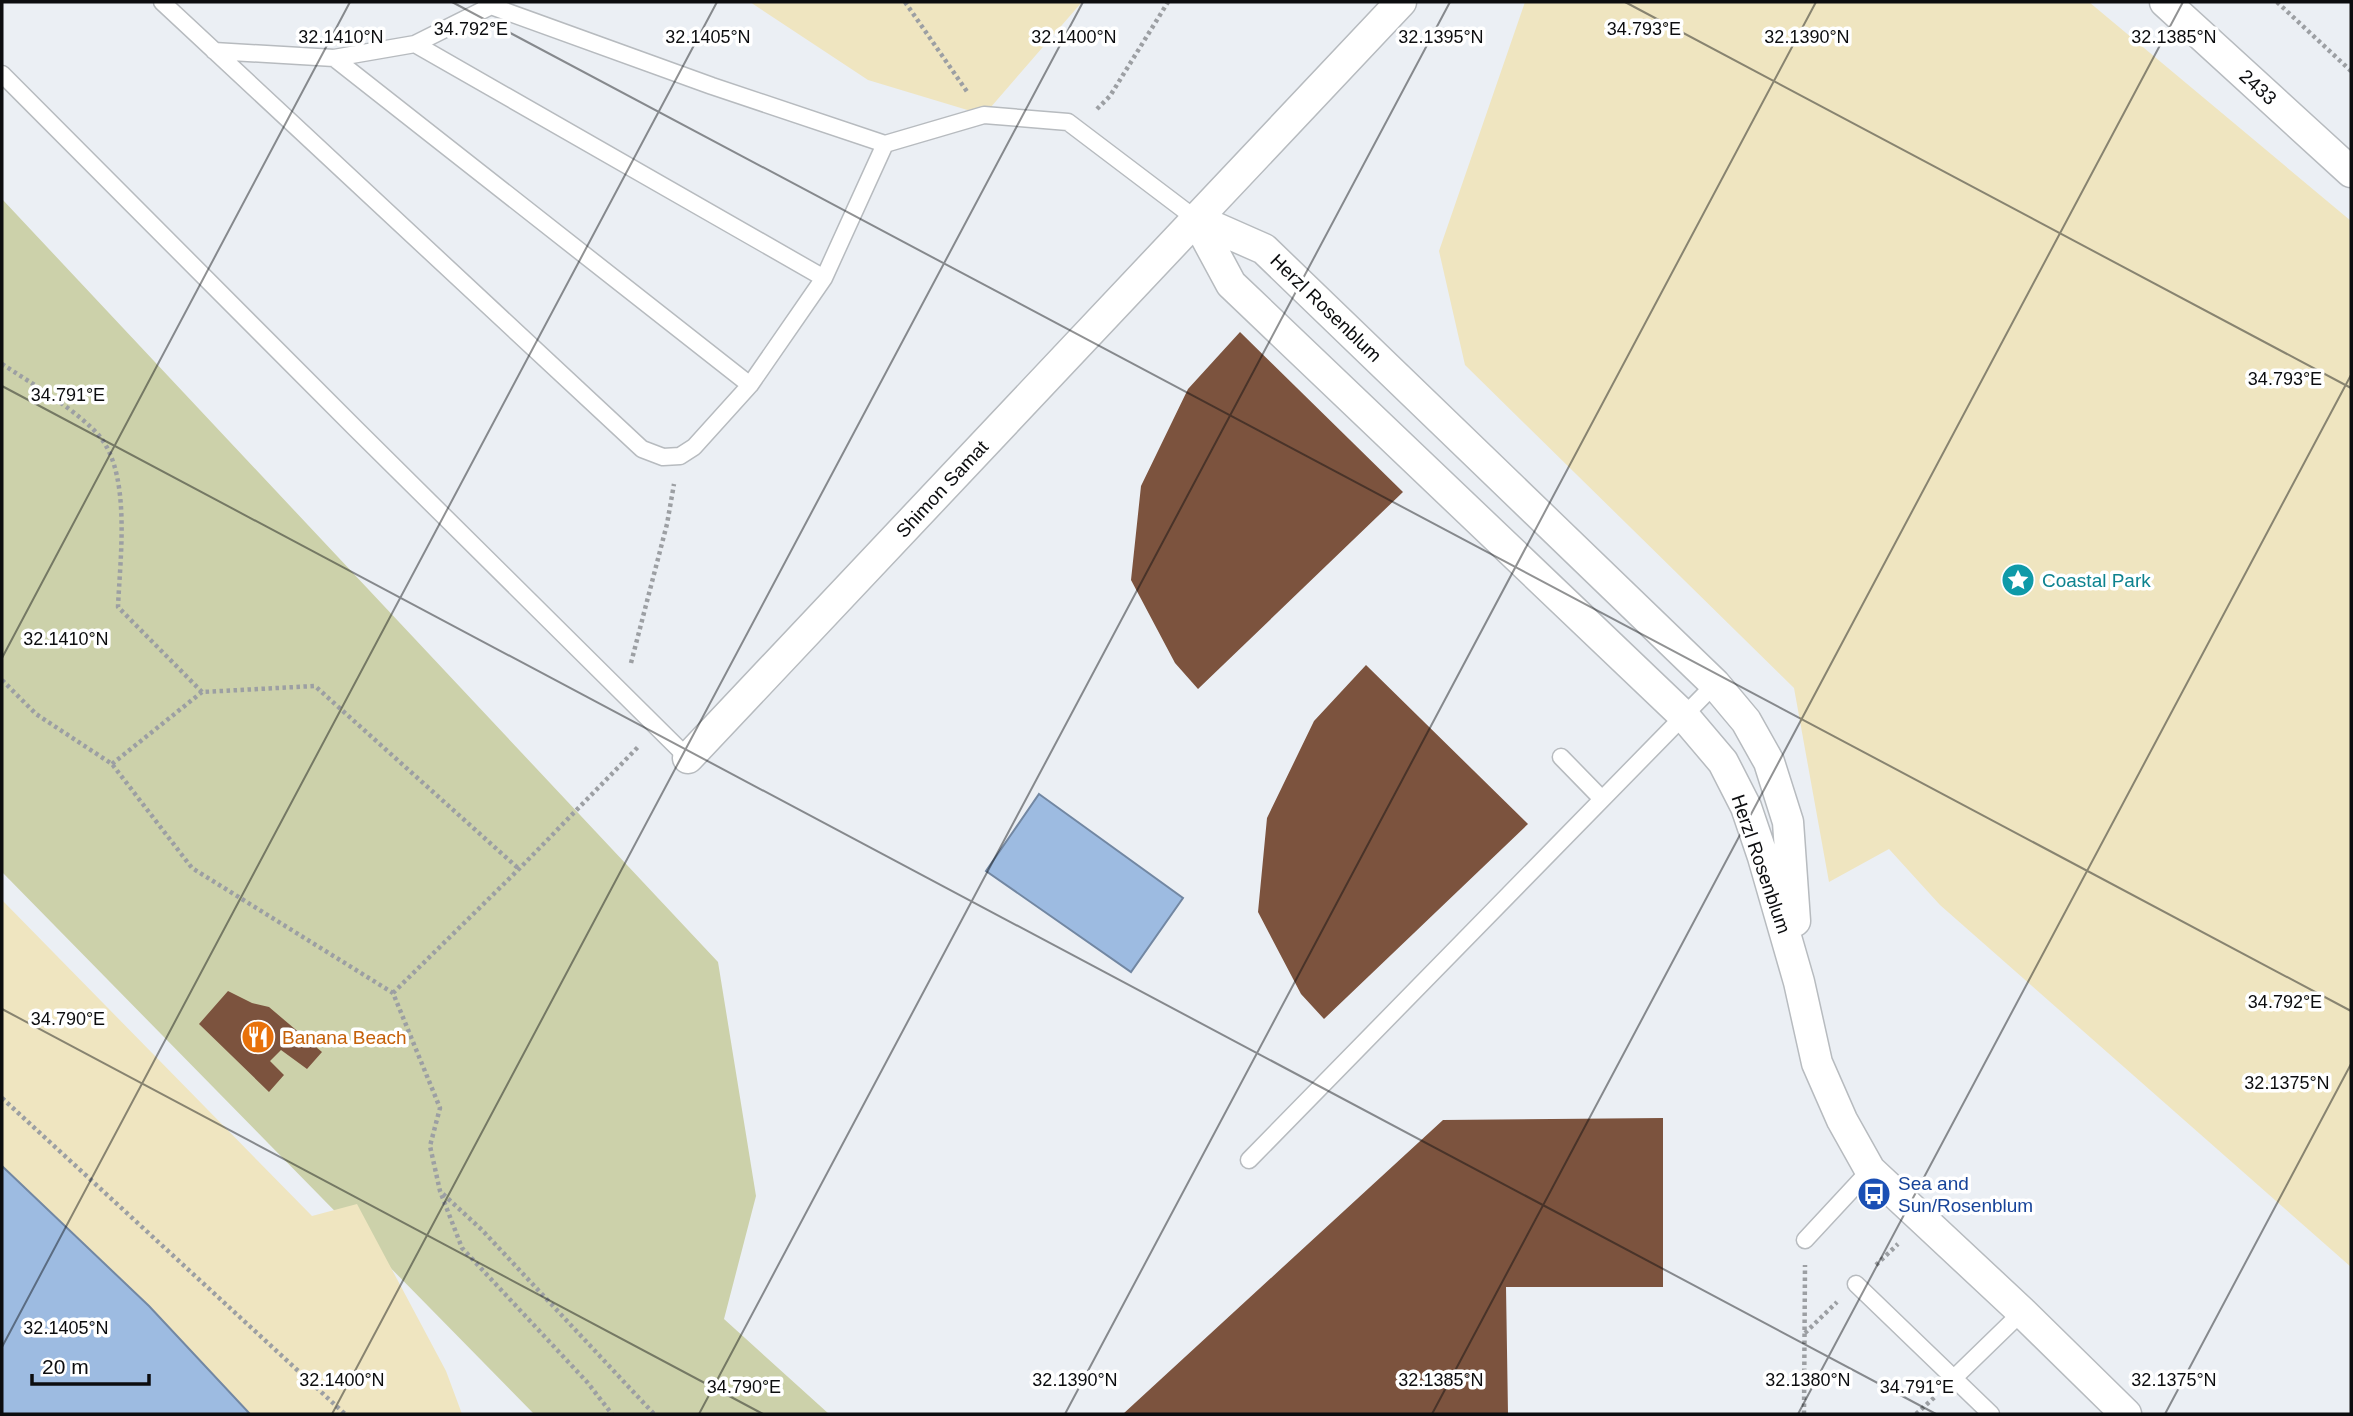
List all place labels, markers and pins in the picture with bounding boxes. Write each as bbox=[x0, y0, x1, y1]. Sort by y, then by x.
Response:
place icon: Coastal Park bbox=[1999, 561, 2037, 599]
place label: Coastal Park bbox=[2042, 570, 2151, 591]
restaurant icon: Banana Beach bbox=[239, 1018, 277, 1056]
place label: Banana Beach bbox=[282, 1027, 407, 1048]
place label: Sea and Sun/Rosenblum bbox=[1898, 1173, 2033, 1216]
bus stop icon: Sea and Sun/Rosenblum bbox=[1855, 1175, 1893, 1213]

